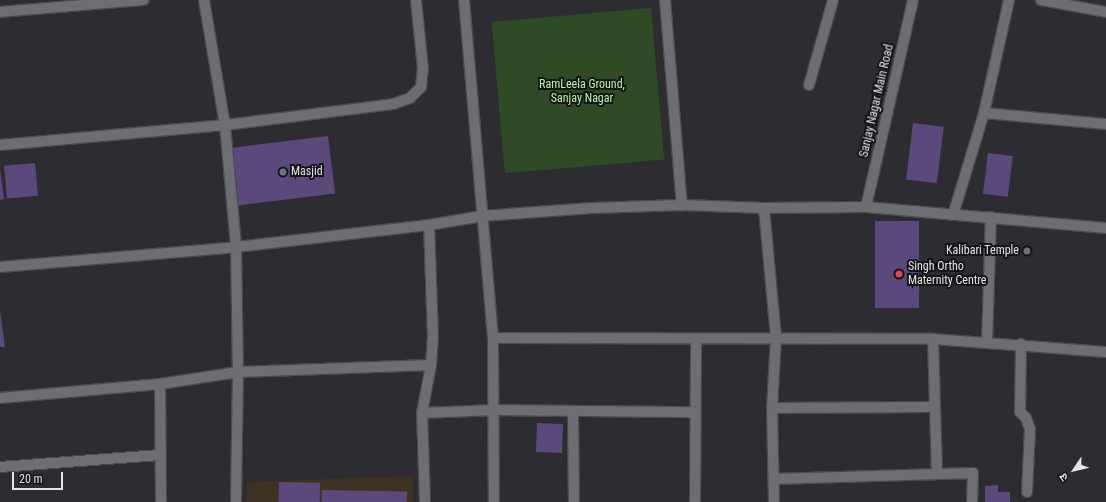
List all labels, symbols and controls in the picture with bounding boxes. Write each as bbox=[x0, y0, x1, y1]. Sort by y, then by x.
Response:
street label: Sanjay Nagar Main Road bbox=[857, 43, 897, 159]
park label: RamLeela Ground, Sanjay Nagar bbox=[539, 78, 625, 106]
place label: Masjid bbox=[291, 165, 323, 179]
marker: Masjid bbox=[278, 167, 288, 177]
place label: Kalibari Temple bbox=[946, 244, 1019, 258]
marker: Kalibari Temple bbox=[1022, 246, 1032, 256]
place label: Singh Ortho Maternity Centre bbox=[908, 260, 986, 288]
marker: Singh Ortho Maternity Centre bbox=[893, 268, 905, 280]
north arrow bbox=[1054, 450, 1094, 490]
scale bar bbox=[14, 464, 65, 490]
text: उ bbox=[1057, 471, 1071, 484]
text: 20 m bbox=[19, 472, 43, 486]

